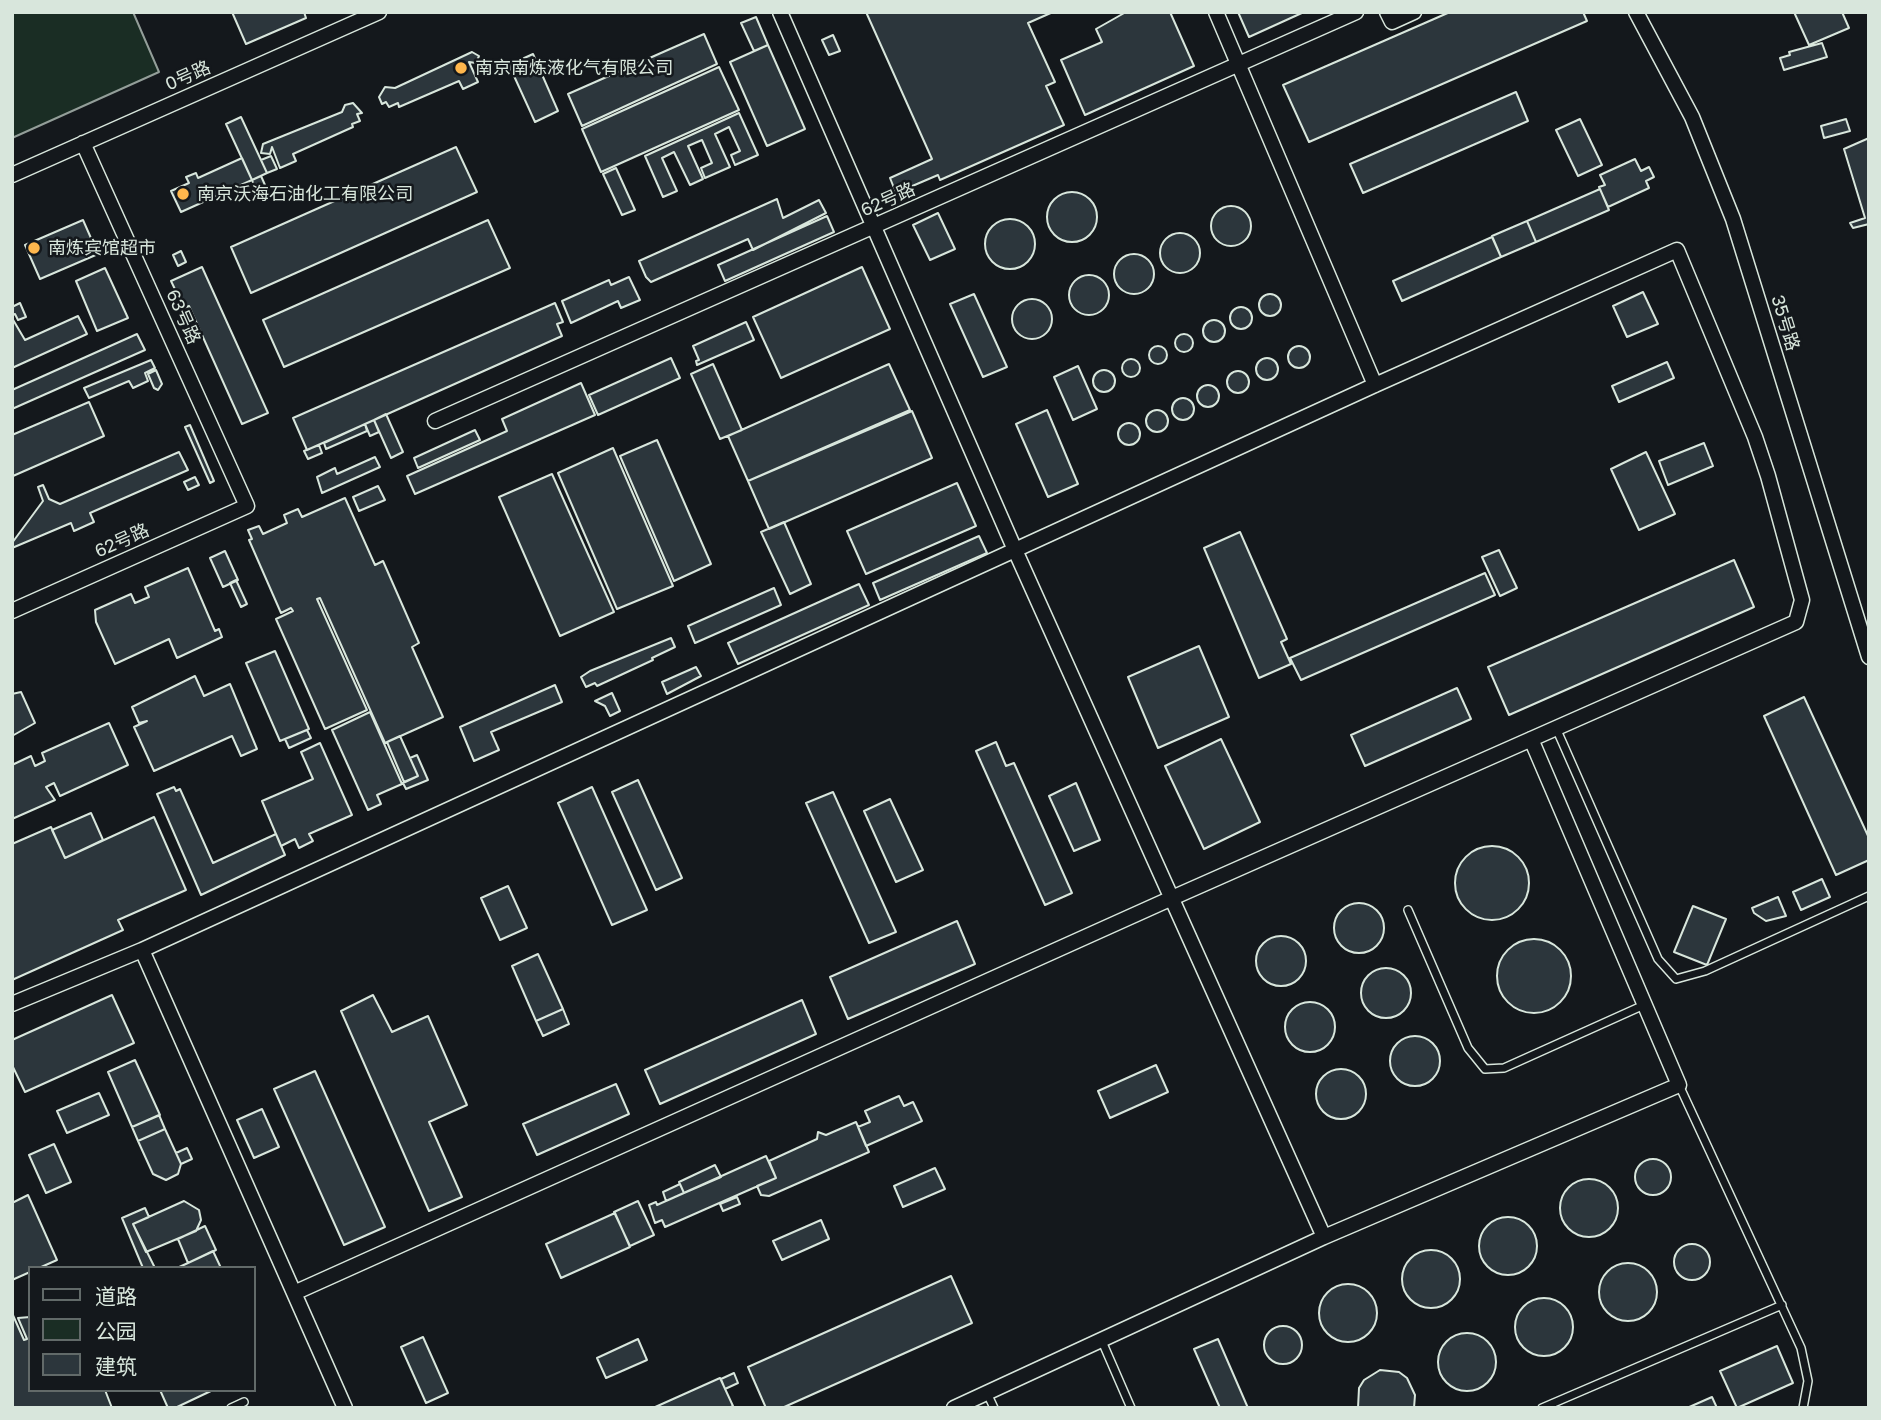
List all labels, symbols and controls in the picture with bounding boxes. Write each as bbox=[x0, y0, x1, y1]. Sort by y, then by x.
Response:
street label: 0号路 bbox=[162, 57, 214, 95]
place label: 南京南炼液化气有限公司 bbox=[475, 57, 673, 79]
marker: 南京南炼液化气有限公司 bbox=[453, 60, 469, 76]
street label: 62号路 bbox=[857, 178, 919, 222]
place label: 南京沃海石油化工有限公司 bbox=[197, 183, 413, 205]
marker: 南京沃海石油化工有限公司 bbox=[175, 186, 191, 202]
place label: 南炼宾馆超市 bbox=[48, 237, 156, 259]
marker: 南炼宾馆超市 bbox=[26, 240, 42, 256]
street label: 63号路 bbox=[161, 286, 205, 348]
street label: 35号路 bbox=[1766, 293, 1804, 353]
street label: 62号路 bbox=[91, 519, 153, 563]
legend bbox=[28, 1266, 256, 1392]
text: 道路 bbox=[95, 1283, 137, 1309]
text: 公园 bbox=[95, 1318, 137, 1344]
text: 建筑 bbox=[95, 1353, 137, 1379]

